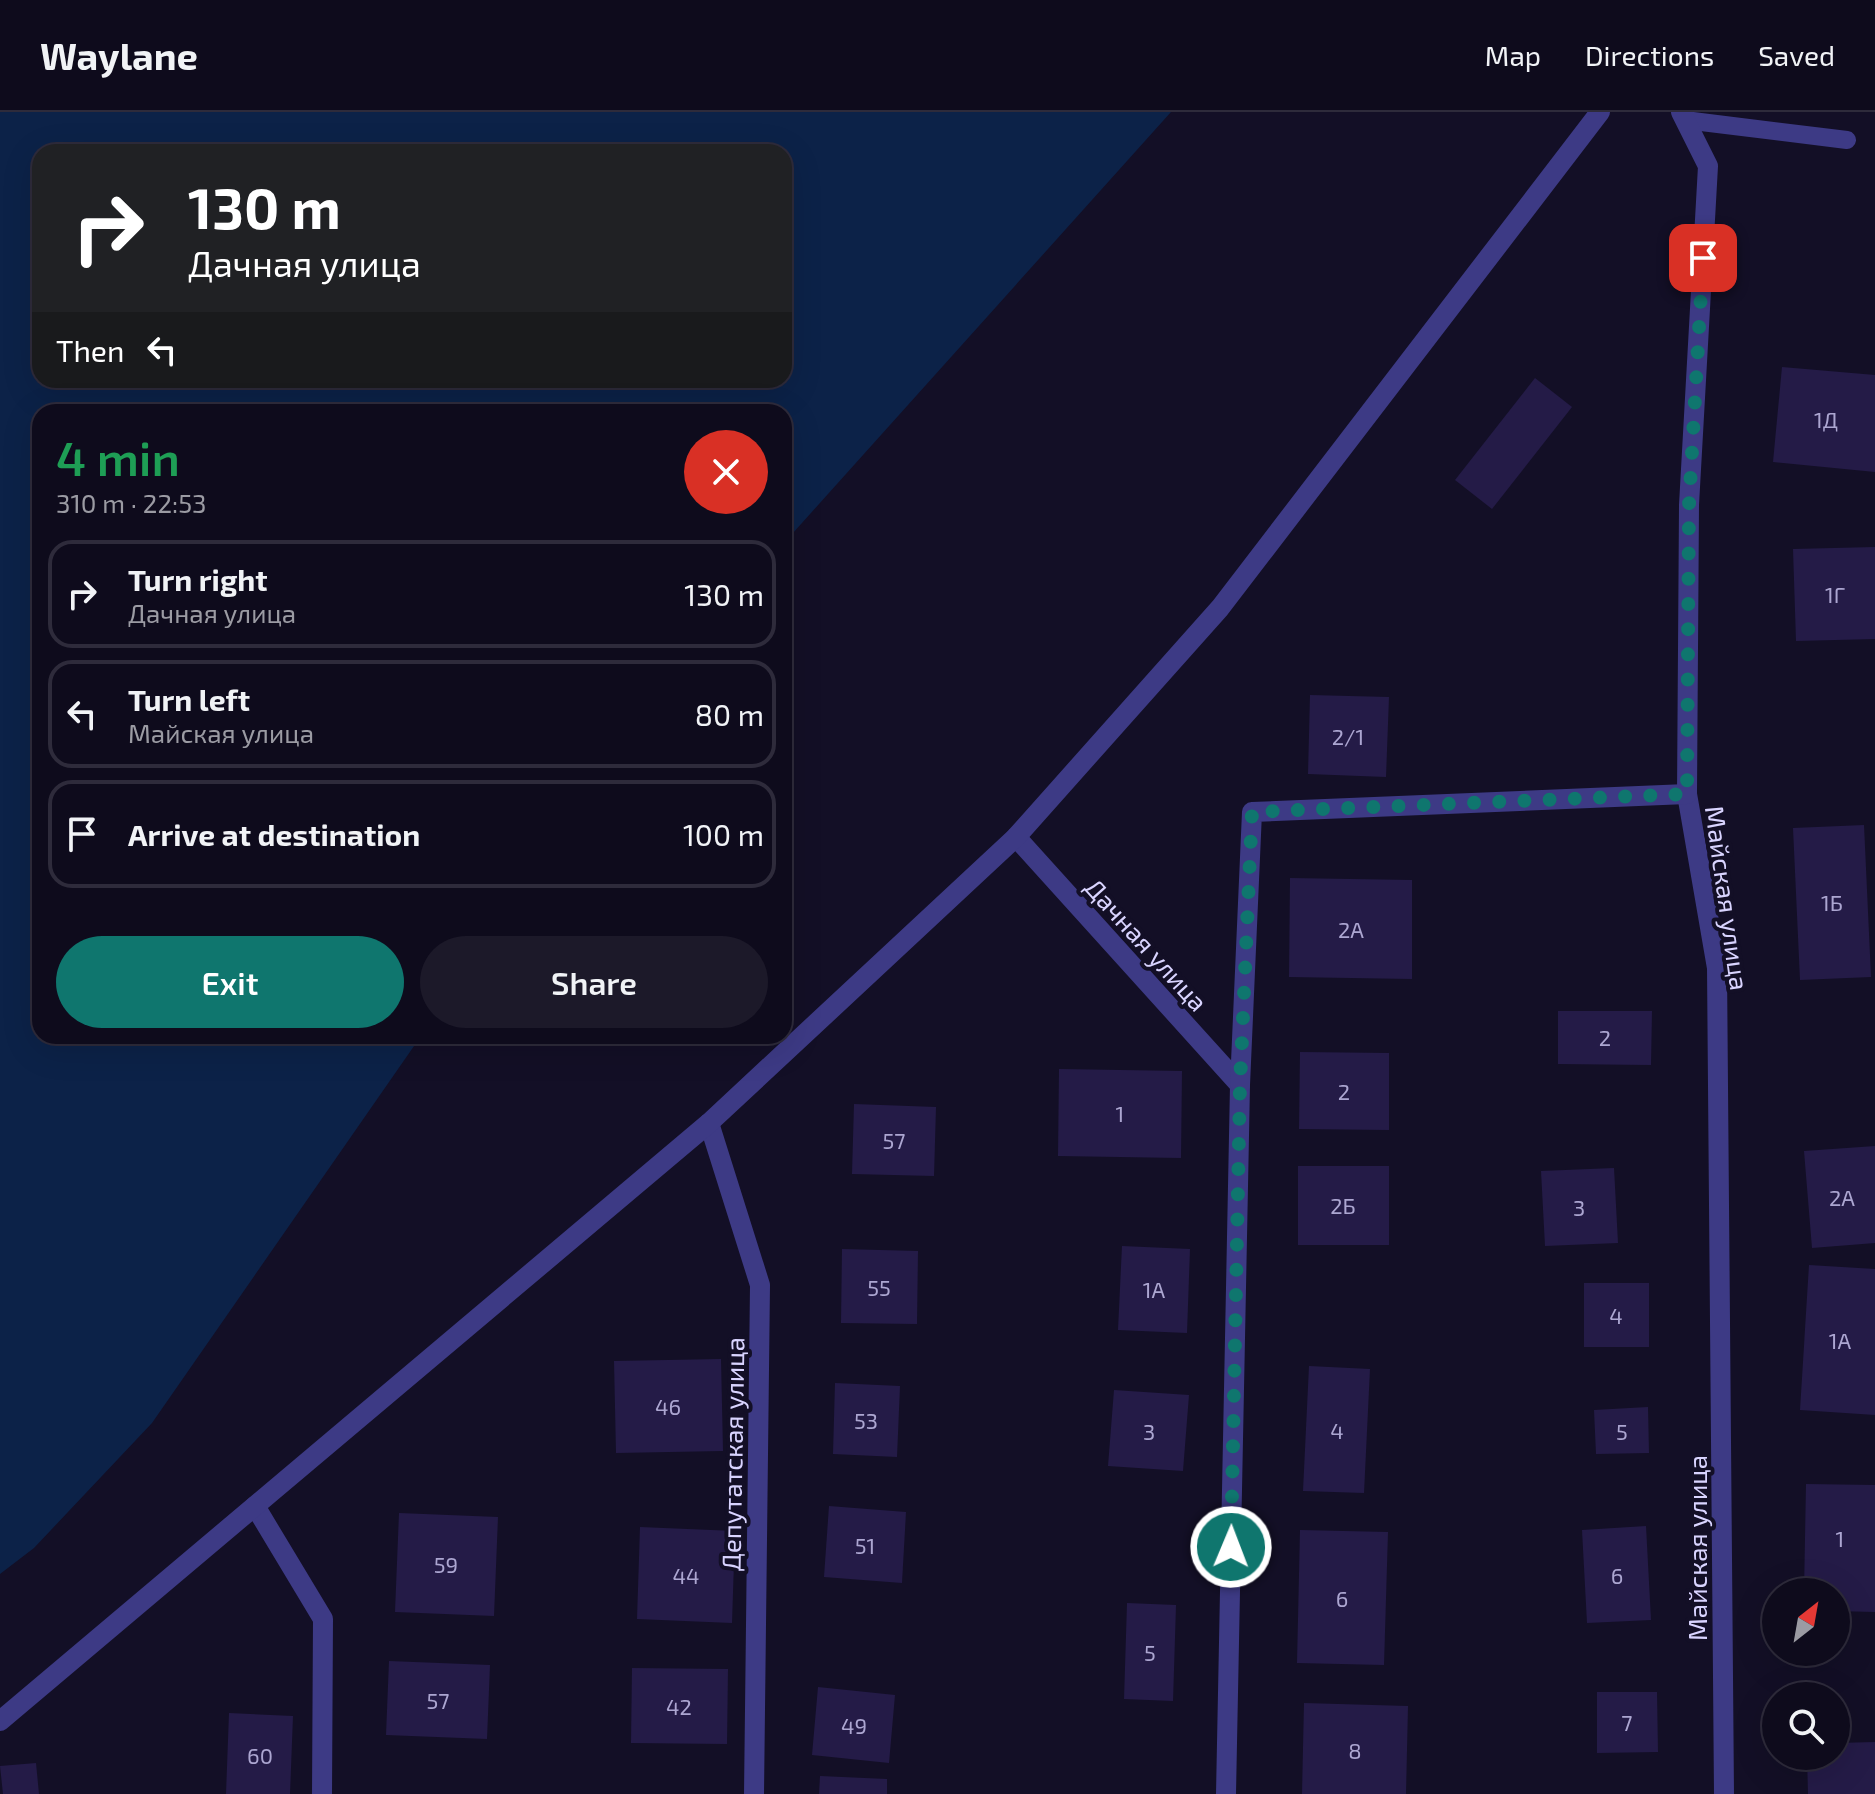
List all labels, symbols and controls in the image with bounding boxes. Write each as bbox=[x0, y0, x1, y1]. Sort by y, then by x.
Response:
text: Waylane bbox=[40, 32, 198, 78]
text: Map bbox=[1485, 38, 1541, 72]
text: Directions bbox=[1585, 38, 1714, 72]
text: Saved bbox=[1758, 38, 1835, 72]
text: 130 m bbox=[188, 173, 341, 240]
icon: right bbox=[56, 176, 160, 280]
pin bbox=[1669, 224, 1737, 292]
icon: arrive bbox=[1681, 236, 1725, 280]
text: Дачная улица bbox=[188, 241, 421, 284]
icon: left bbox=[140, 328, 184, 372]
text: Then bbox=[56, 332, 124, 368]
house number: 1Д bbox=[1814, 406, 1838, 432]
text: 4 min bbox=[56, 428, 180, 486]
button: close bbox=[684, 430, 768, 514]
text: 310 m · 22:53 bbox=[56, 487, 207, 518]
text: Turn right bbox=[128, 561, 268, 597]
icon: right bbox=[60, 572, 104, 616]
text: 130 m bbox=[684, 576, 764, 612]
house number: 1Г bbox=[1825, 581, 1845, 607]
text: Дачная улица bbox=[128, 597, 296, 628]
text: Turn left bbox=[128, 681, 250, 717]
icon: left bbox=[60, 692, 104, 736]
text: 80 m bbox=[695, 696, 764, 732]
text: Майская улица bbox=[128, 717, 314, 748]
house number: 2/1 bbox=[1332, 723, 1364, 749]
street label: Майская улица bbox=[1699, 804, 1756, 992]
icon: arrive bbox=[60, 812, 104, 856]
text: Arrive at destination bbox=[128, 816, 420, 852]
text: 100 m bbox=[683, 816, 764, 852]
street label: Дачная улица bbox=[1078, 871, 1215, 1018]
house number: 1Б bbox=[1821, 889, 1843, 915]
house number: 2А bbox=[1338, 916, 1364, 942]
button: Exit bbox=[56, 936, 404, 1028]
button: Share bbox=[420, 936, 768, 1028]
house number: 2 bbox=[1599, 1024, 1611, 1050]
house number: 2 bbox=[1338, 1078, 1350, 1104]
house number: 1 bbox=[1116, 1100, 1124, 1126]
house number: 57 bbox=[882, 1127, 906, 1153]
house number: 2А bbox=[1829, 1184, 1855, 1210]
house number: 2Б bbox=[1330, 1192, 1356, 1218]
house number: 3 bbox=[1573, 1194, 1585, 1220]
house number: 55 bbox=[867, 1274, 891, 1300]
house number: 1А bbox=[1143, 1276, 1166, 1302]
house number: 4 bbox=[1609, 1302, 1623, 1328]
house number: 1А bbox=[1829, 1327, 1852, 1353]
street label: Депутатская улица bbox=[714, 1337, 751, 1571]
house number: 46 bbox=[655, 1393, 681, 1419]
house number: 53 bbox=[854, 1407, 878, 1433]
house number: 4 bbox=[1330, 1417, 1344, 1443]
house number: 3 bbox=[1143, 1418, 1155, 1444]
house number: 5 bbox=[1616, 1418, 1628, 1444]
street label: Майская улица bbox=[1681, 1455, 1713, 1641]
position arrow bbox=[1189, 1505, 1273, 1589]
house number: 1 bbox=[1836, 1525, 1844, 1551]
house number: 51 bbox=[855, 1532, 875, 1558]
house number: 59 bbox=[434, 1551, 458, 1577]
house number: 44 bbox=[672, 1562, 700, 1588]
house number: 6 bbox=[1611, 1562, 1623, 1588]
north arrow bbox=[1762, 1578, 1850, 1666]
map controls bbox=[1762, 1578, 1850, 1770]
house number: 6 bbox=[1336, 1585, 1348, 1611]
house number: 5 bbox=[1144, 1639, 1156, 1665]
button: search bbox=[1762, 1682, 1850, 1770]
house number: 57 bbox=[426, 1687, 450, 1713]
house number: 42 bbox=[666, 1693, 692, 1719]
house number: 7 bbox=[1621, 1709, 1633, 1735]
house number: 49 bbox=[841, 1712, 867, 1738]
house number: 8 bbox=[1348, 1737, 1362, 1763]
house number: 60 bbox=[247, 1742, 273, 1768]

